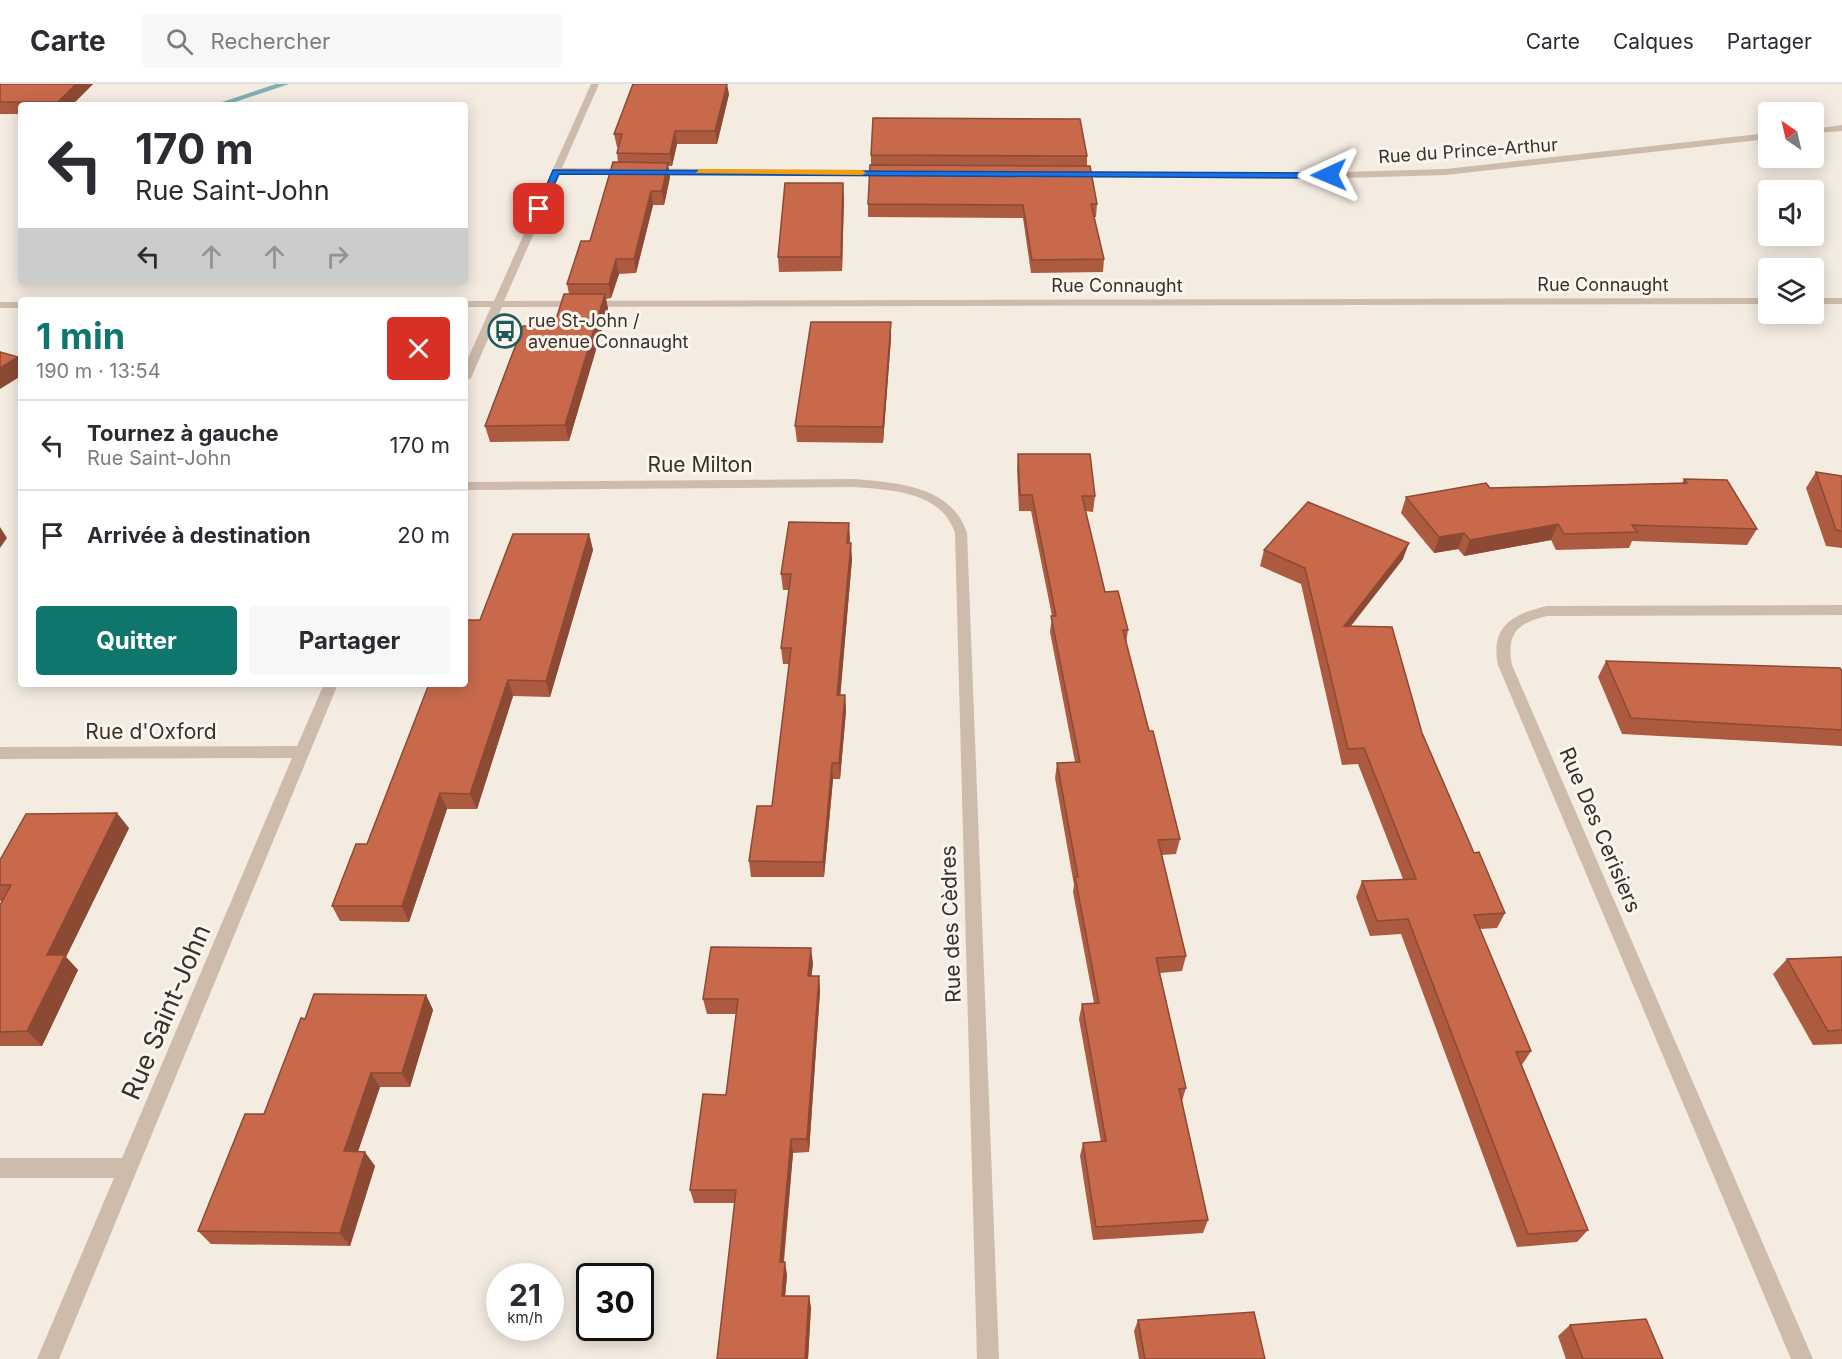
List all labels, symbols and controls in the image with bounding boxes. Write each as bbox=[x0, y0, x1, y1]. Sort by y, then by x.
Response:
search box bbox=[142, 14, 562, 68]
text: Carte bbox=[30, 24, 106, 58]
icon: search bbox=[163, 25, 196, 58]
text: Rechercher bbox=[211, 28, 330, 54]
text: Carte bbox=[1526, 29, 1580, 54]
text: Calques bbox=[1613, 29, 1694, 54]
text: Partager bbox=[1727, 29, 1812, 54]
north arrow bbox=[1758, 102, 1824, 168]
map controls bbox=[1758, 102, 1824, 324]
text: 170 m bbox=[135, 123, 253, 174]
icon: left bbox=[36, 126, 114, 204]
street label: Rue du Prince-Arthur bbox=[1377, 134, 1559, 167]
position arrow bbox=[1297, 143, 1361, 207]
text: Rue Saint-John bbox=[135, 174, 330, 207]
button: sound bbox=[1758, 180, 1824, 246]
pin bbox=[513, 183, 564, 234]
icon: arrive bbox=[522, 192, 555, 225]
icon: left bbox=[132, 240, 165, 273]
icon: ahead bbox=[195, 240, 228, 273]
icon: ahead bbox=[258, 240, 291, 273]
icon: right bbox=[321, 240, 354, 273]
button: layers bbox=[1758, 258, 1824, 324]
street label: Rue Connaught bbox=[1537, 274, 1669, 295]
street label: Rue Connaught bbox=[1051, 275, 1183, 296]
place label: rue St-John / avenue Connaught bbox=[528, 310, 689, 352]
bus stop icon: rue St-John / avenue Connaught bbox=[487, 313, 523, 349]
text: 1 min bbox=[36, 314, 125, 358]
button: close bbox=[387, 317, 450, 380]
text: 190 m · 13:54 bbox=[36, 359, 161, 383]
text: Tournez à gauche bbox=[87, 420, 279, 446]
icon: left bbox=[36, 429, 69, 462]
text: 170 m bbox=[390, 432, 450, 458]
text: Rue Saint-John bbox=[87, 446, 231, 470]
street label: Rue Milton bbox=[647, 452, 753, 477]
icon: arrive bbox=[36, 519, 69, 552]
text: Arrivée à destination bbox=[87, 522, 311, 548]
text: 20 m bbox=[397, 522, 450, 548]
button: Quitter bbox=[36, 606, 237, 675]
button: Partager bbox=[249, 606, 450, 675]
street label: Rue d'Oxford bbox=[85, 719, 217, 744]
street label: Rue Des Cerisiers bbox=[1554, 744, 1647, 916]
street label: Rue des Cèdres bbox=[935, 845, 966, 1003]
street label: Rue Saint-John bbox=[115, 919, 216, 1104]
speed limit sign: 30 bbox=[576, 1263, 654, 1341]
text: 21 bbox=[509, 1277, 541, 1313]
text: km/h bbox=[507, 1308, 543, 1327]

